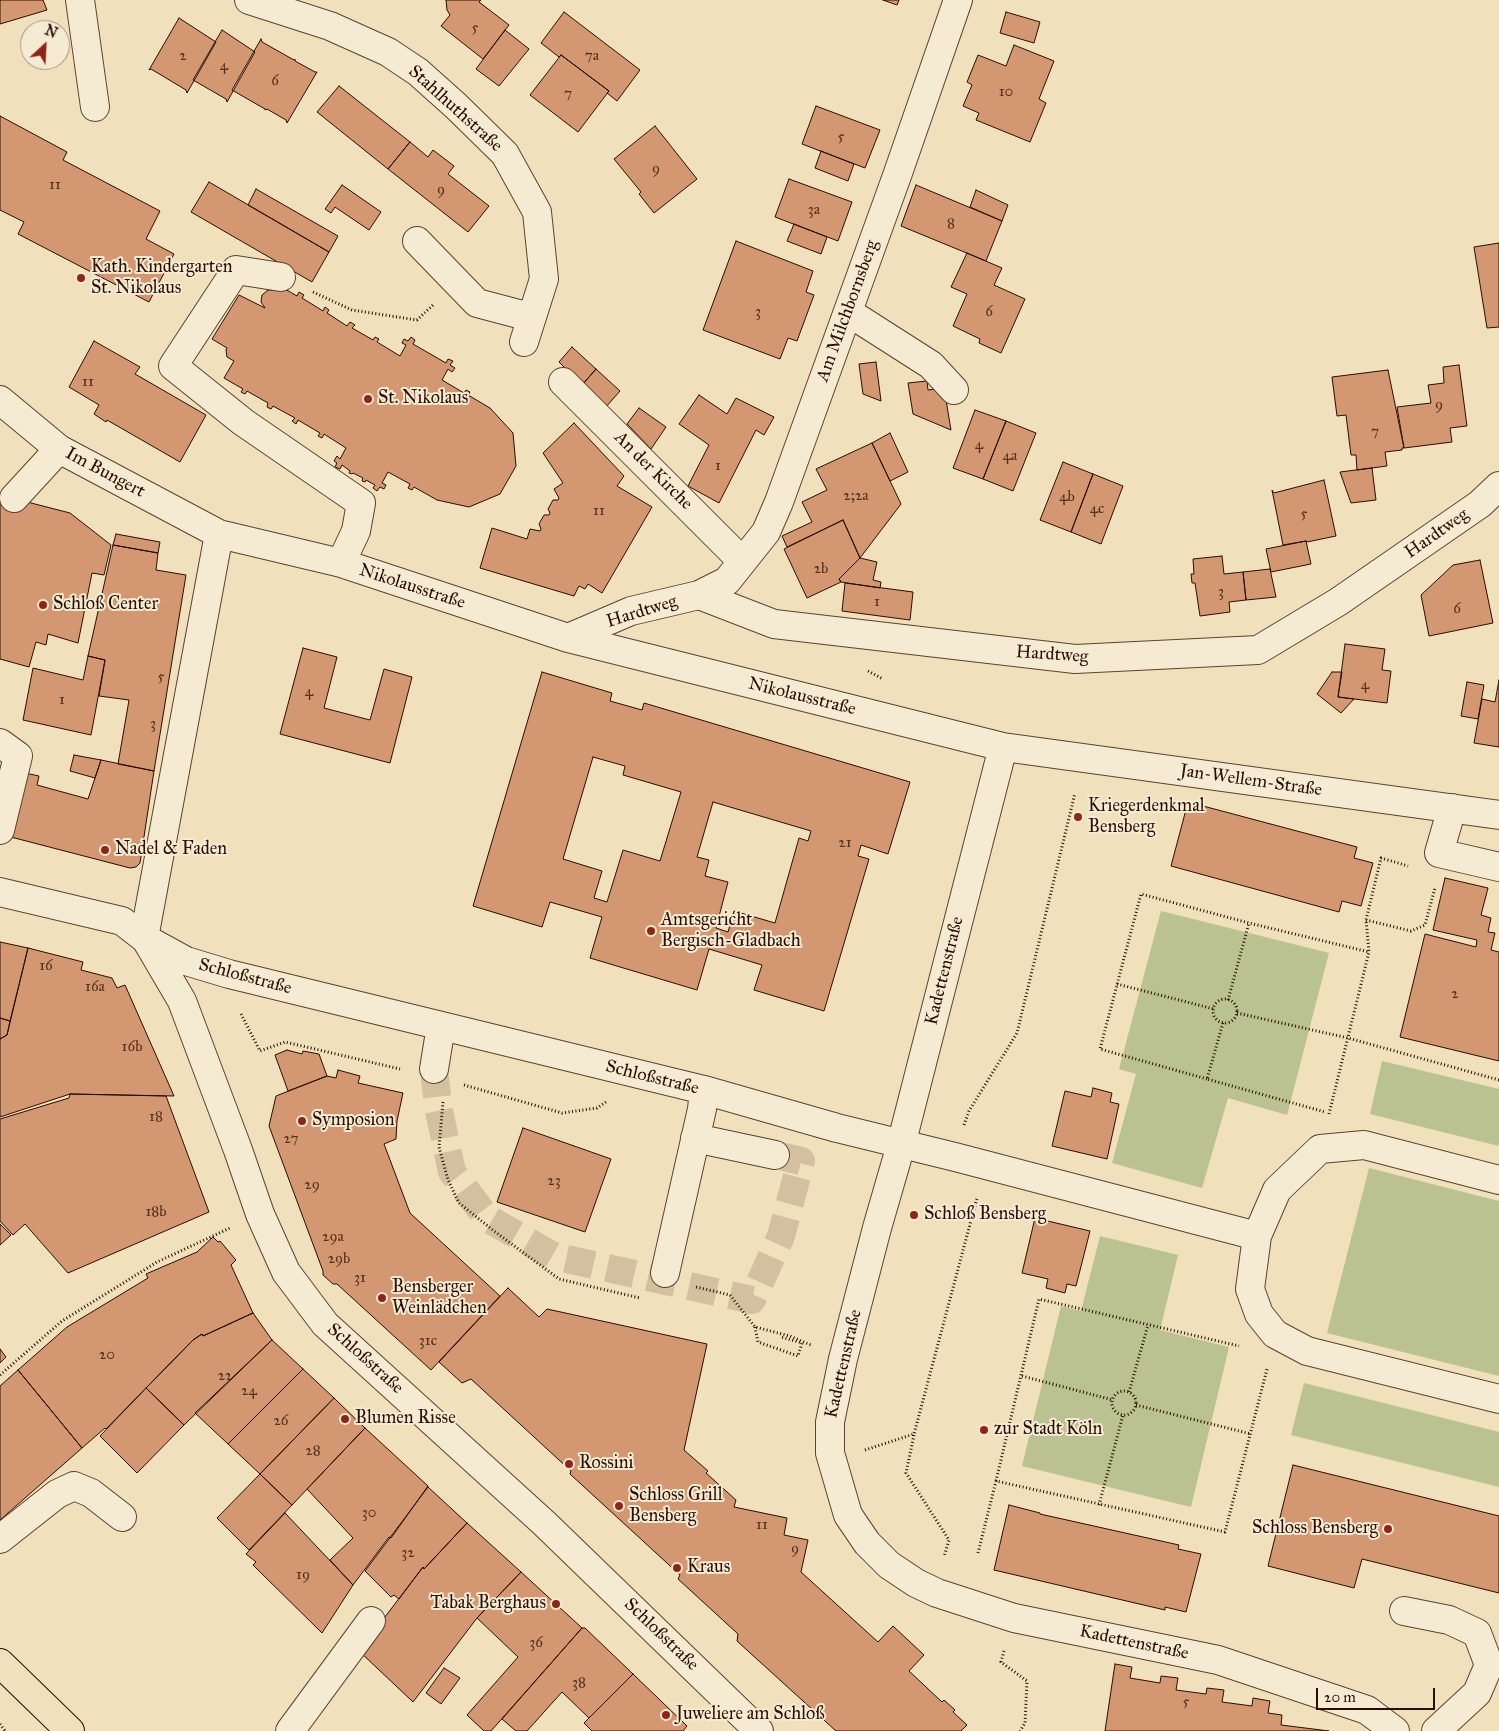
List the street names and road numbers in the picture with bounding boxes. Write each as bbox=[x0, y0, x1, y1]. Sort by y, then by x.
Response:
street label: Stahlhuthstraße bbox=[403, 61, 507, 157]
street label: Am Milchbornsberg bbox=[812, 237, 884, 385]
street label: An der Kirche bbox=[609, 427, 697, 515]
street label: Im Bungert bbox=[62, 443, 148, 503]
street label: Hardtweg bbox=[1401, 504, 1473, 564]
street label: Nikolausstraße bbox=[356, 560, 468, 614]
street label: Hardtweg bbox=[604, 591, 680, 633]
street label: Hardtweg bbox=[1015, 642, 1089, 668]
street label: Nikolausstraße bbox=[746, 673, 858, 721]
street label: Jan-Wellem-Straße bbox=[1179, 760, 1323, 802]
street label: Kadettenstraße bbox=[921, 915, 969, 1027]
street label: Schloßstraße bbox=[196, 954, 294, 1000]
street label: Schloßstraße bbox=[603, 1056, 701, 1100]
street label: Kadettenstraße bbox=[821, 1307, 867, 1421]
street label: Schloßstraße bbox=[322, 1319, 408, 1399]
street label: Schloßstraße bbox=[619, 1594, 703, 1676]
street label: Kadettenstraße bbox=[1077, 1621, 1191, 1665]

